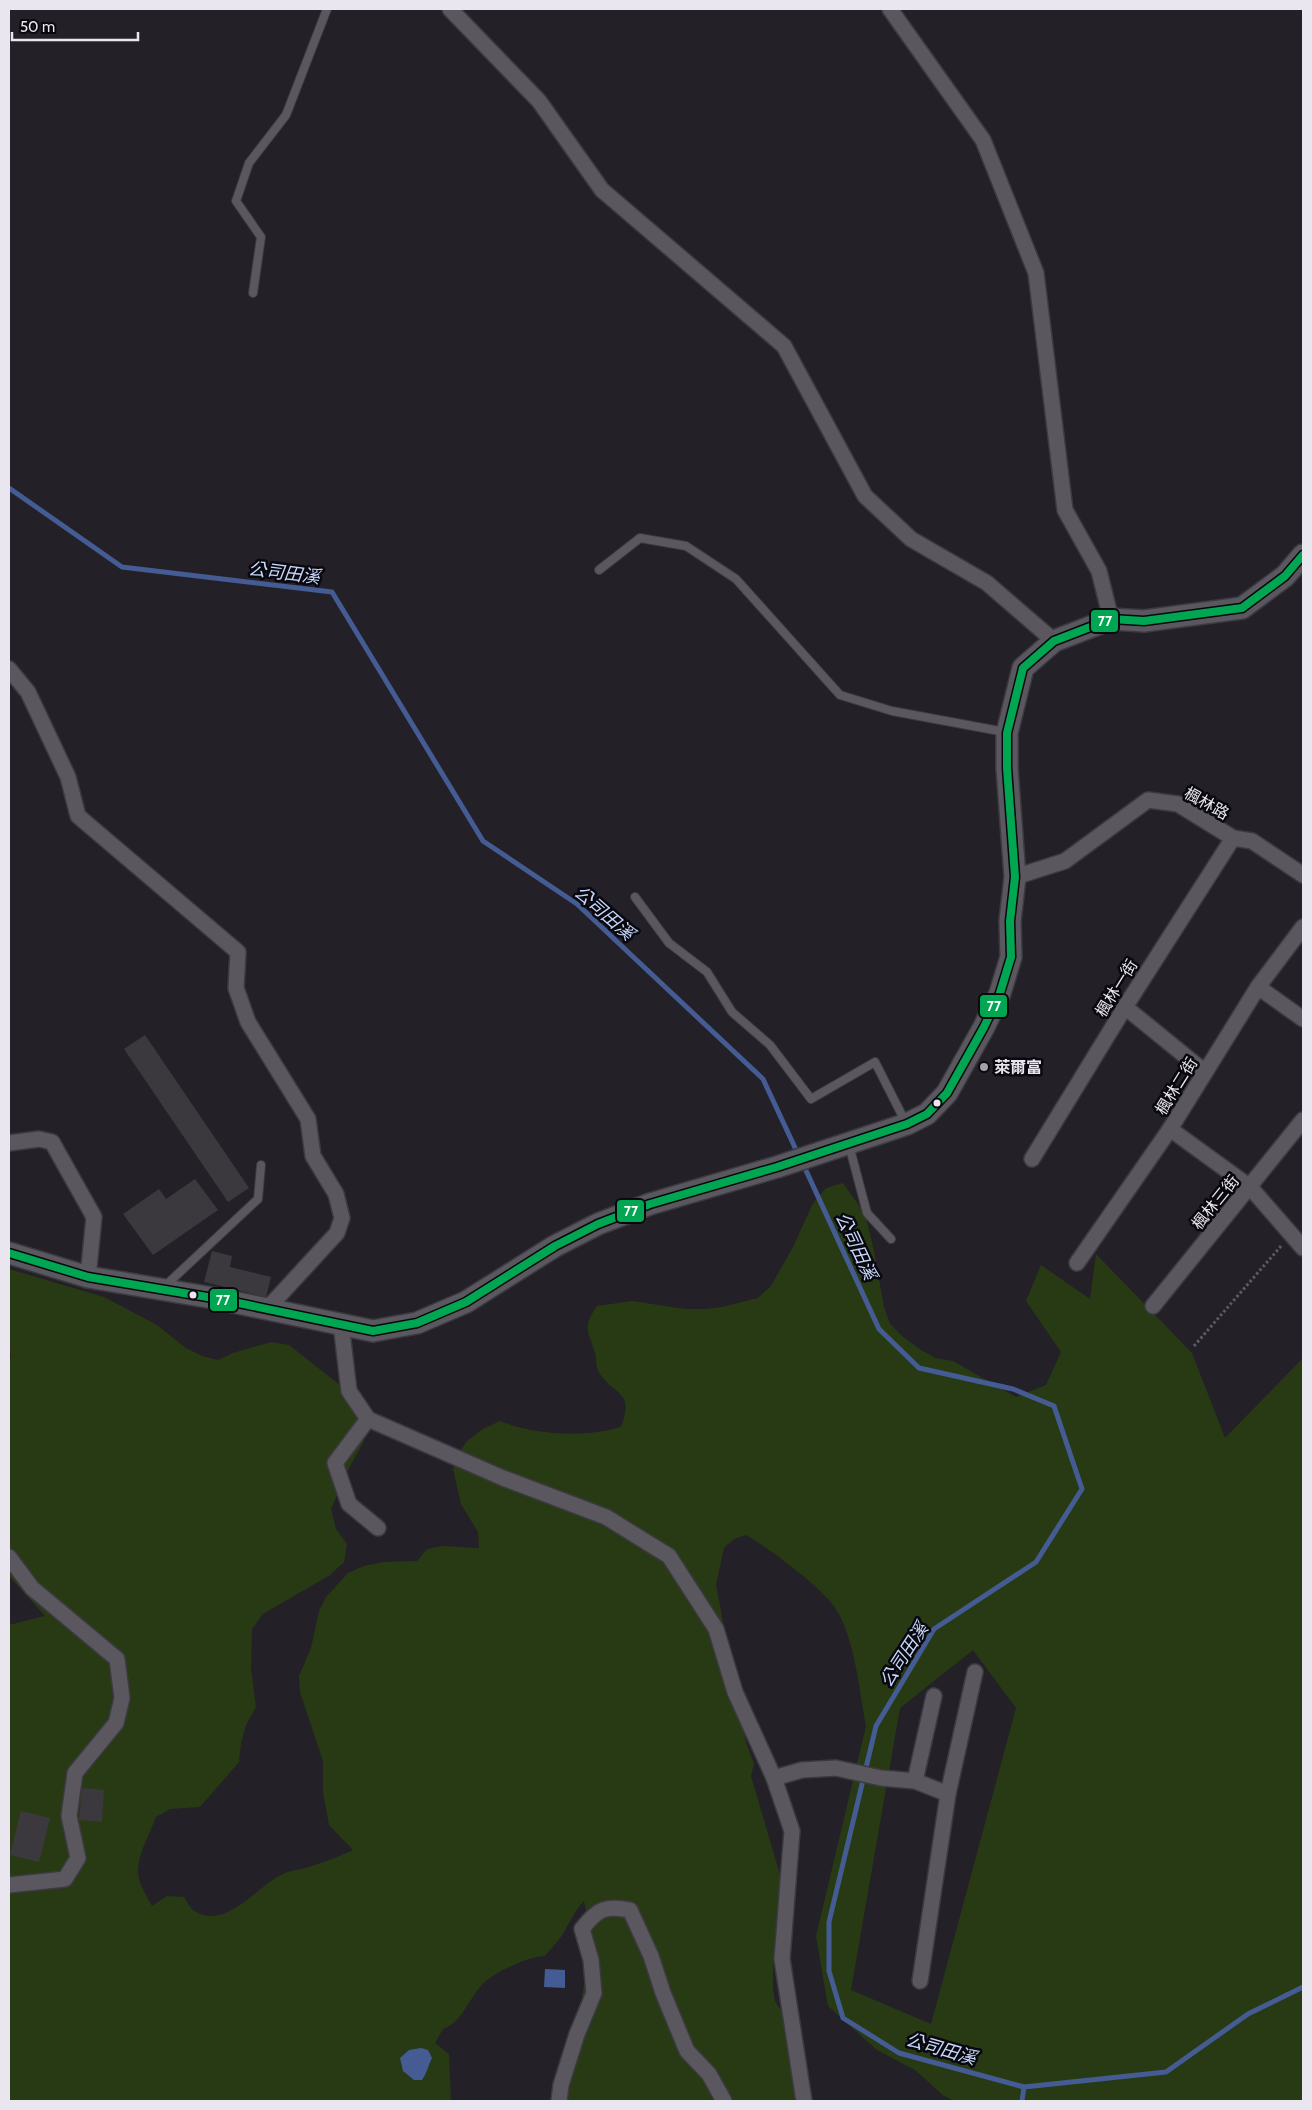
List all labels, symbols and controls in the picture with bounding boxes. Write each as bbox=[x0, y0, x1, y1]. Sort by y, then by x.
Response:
scale bar bbox=[12, 10, 139, 42]
text: 50 m bbox=[20, 18, 55, 36]
water label: 公司田溪 bbox=[247, 558, 324, 589]
line badge: 77 bbox=[1090, 609, 1119, 633]
text: 77 bbox=[1098, 612, 1113, 630]
street label: 楓林路 bbox=[1181, 783, 1232, 823]
water label: 公司田溪 bbox=[570, 881, 641, 947]
street label: 楓林一街 bbox=[1091, 956, 1141, 1020]
line badge: 77 bbox=[979, 994, 1008, 1018]
text: 77 bbox=[987, 997, 1002, 1015]
street label: 楓林二街 bbox=[1151, 1054, 1201, 1118]
place label: 萊爾富 bbox=[994, 1058, 1042, 1077]
marker: 萊爾富 bbox=[978, 1061, 990, 1073]
unlabelled marker bbox=[932, 1098, 942, 1108]
street label: 楓林三街 bbox=[1188, 1171, 1243, 1233]
line badge: 77 bbox=[616, 1199, 645, 1223]
text: 77 bbox=[624, 1202, 639, 1220]
water label: 公司田溪 bbox=[831, 1209, 882, 1286]
line badge: 77 bbox=[209, 1288, 238, 1312]
unlabelled marker bbox=[188, 1290, 198, 1300]
text: 77 bbox=[216, 1291, 231, 1309]
water label: 公司田溪 bbox=[875, 1616, 934, 1691]
water label: 公司田溪 bbox=[903, 2029, 982, 2070]

